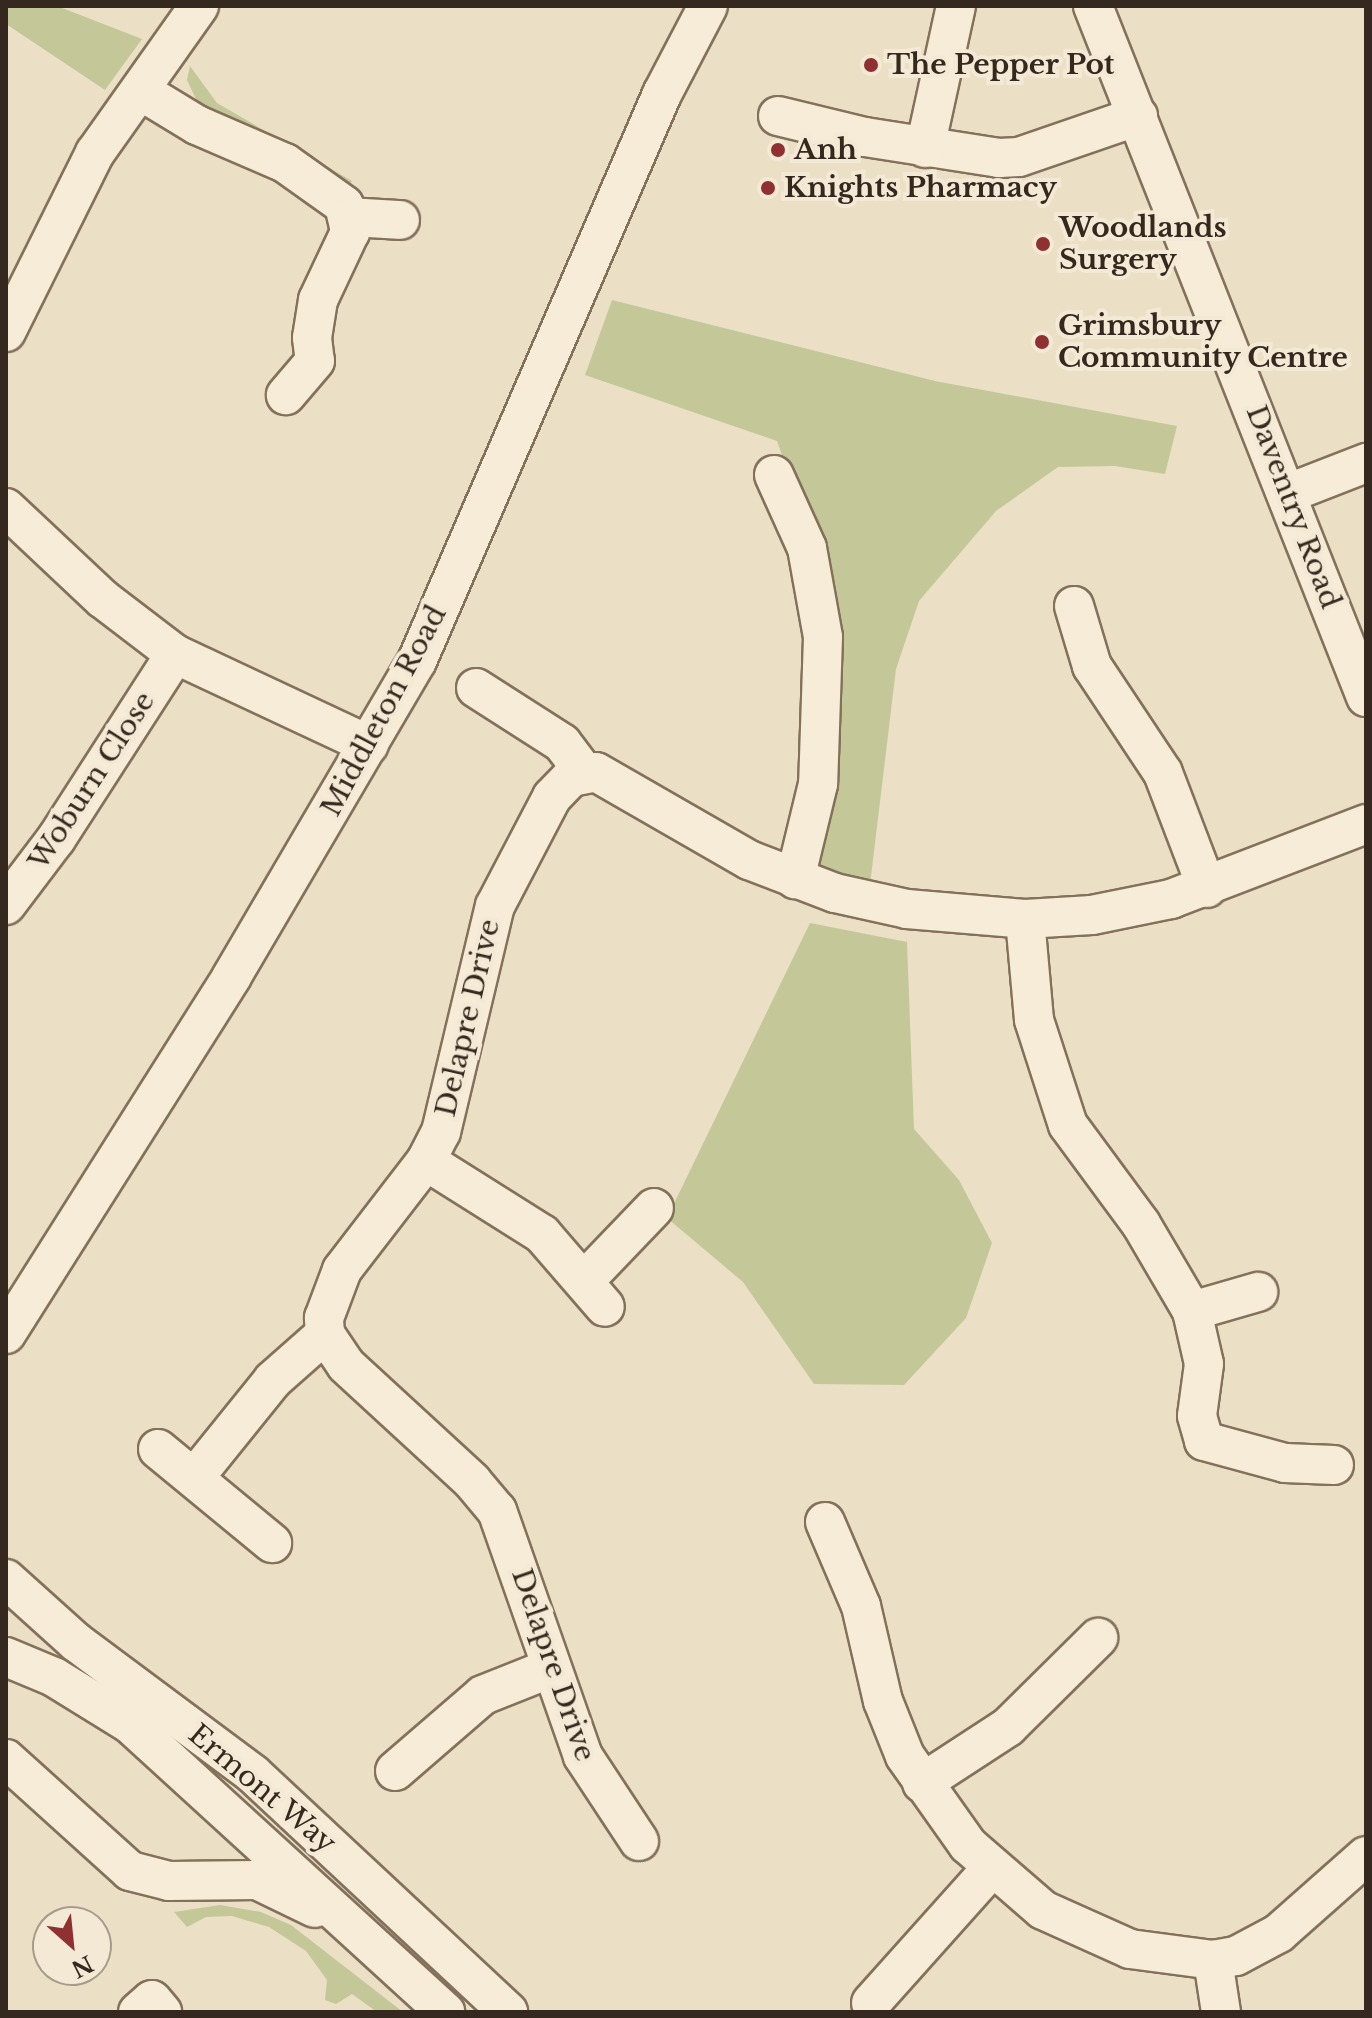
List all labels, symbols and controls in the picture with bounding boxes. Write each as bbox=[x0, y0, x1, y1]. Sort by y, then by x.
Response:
place label: The Pepper Pot bbox=[887, 48, 1115, 82]
marker: The Pepper Pot bbox=[862, 56, 880, 74]
place label: Anh bbox=[794, 133, 857, 167]
marker: Anh bbox=[769, 141, 787, 159]
place label: Knights Pharmacy bbox=[784, 171, 1057, 205]
marker: Knights Pharmacy bbox=[759, 179, 777, 197]
place label: Woodlands Surgery bbox=[1059, 211, 1226, 277]
marker: Woodlands Surgery bbox=[1034, 235, 1052, 253]
place label: Grimsbury Community Centre bbox=[1058, 309, 1349, 375]
marker: Grimsbury Community Centre bbox=[1033, 333, 1051, 351]
street label: Daventry Road bbox=[1239, 400, 1347, 614]
street label: Middleton Road bbox=[314, 600, 454, 822]
street label: Woburn Close bbox=[22, 686, 162, 876]
street label: Delapre Drive bbox=[429, 916, 507, 1120]
street label: Delapre Drive bbox=[504, 1564, 602, 1766]
street label: Ermont Way bbox=[181, 1717, 343, 1861]
north arrow bbox=[32, 1906, 112, 1986]
text: N bbox=[67, 1949, 98, 1983]

